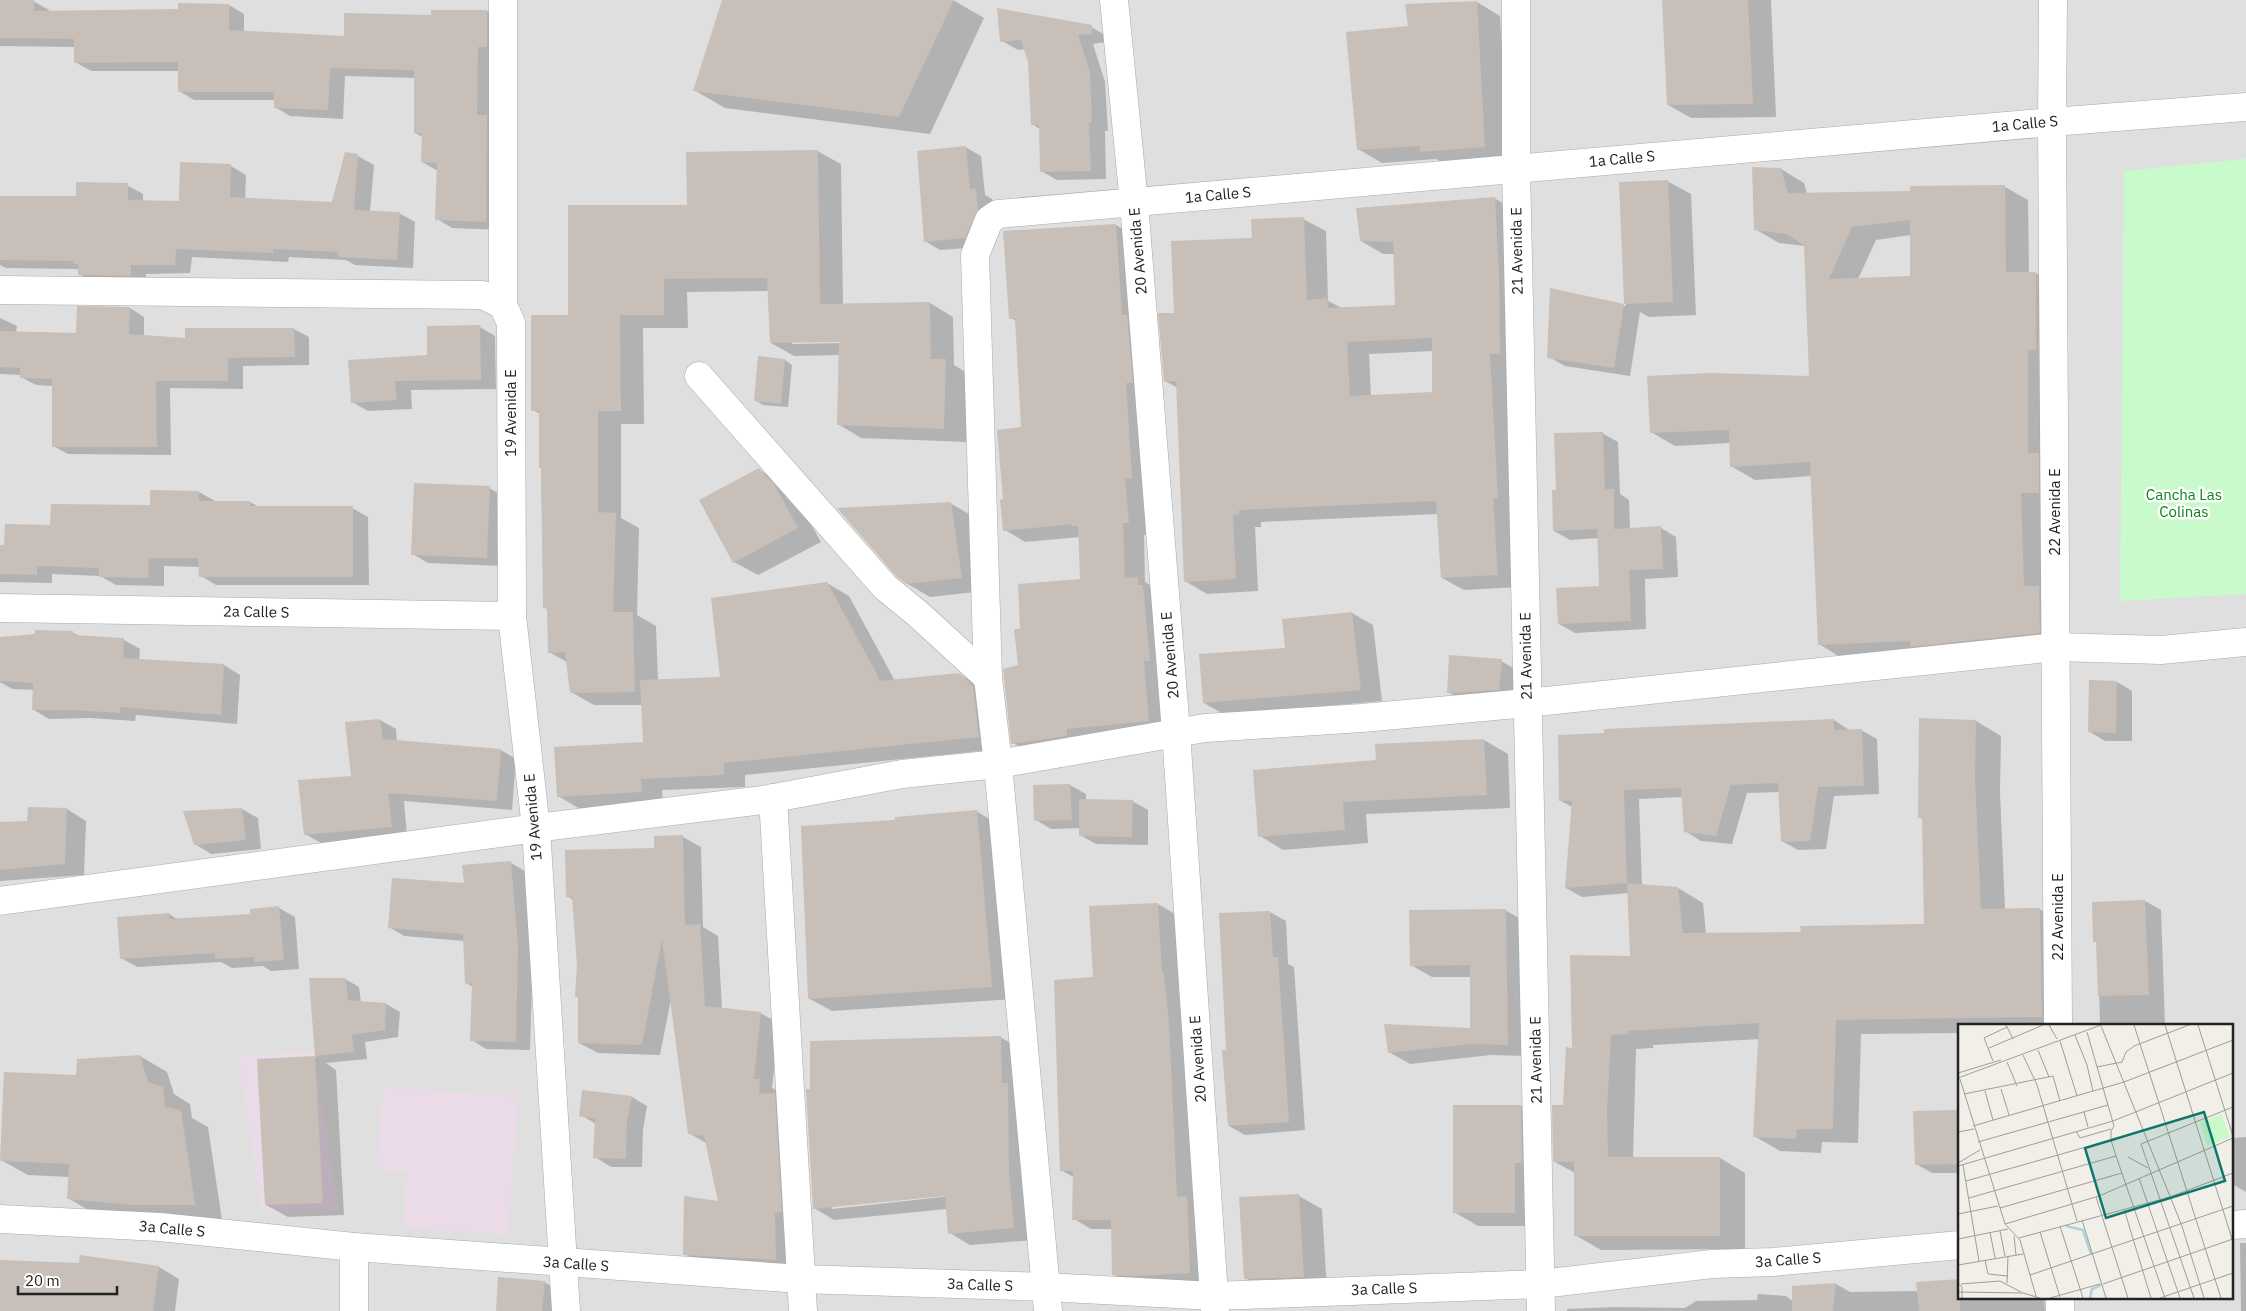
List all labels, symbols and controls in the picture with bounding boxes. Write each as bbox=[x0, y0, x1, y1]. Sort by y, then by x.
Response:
street label: 1a Calle S bbox=[1991, 111, 2059, 136]
street label: 1a Calle S bbox=[1588, 146, 1656, 171]
street label: 1a Calle S bbox=[1184, 182, 1252, 207]
street label: 20 Avenida E bbox=[1124, 207, 1151, 296]
street label: 21 Avenida E bbox=[1506, 207, 1527, 295]
street label: 19 Avenida E bbox=[501, 369, 520, 457]
street label: 22 Avenida E bbox=[2045, 468, 2064, 556]
park label: Cancha Las Colinas bbox=[2146, 485, 2222, 521]
street label: 2a Calle S bbox=[223, 601, 289, 622]
street label: 20 Avenida E bbox=[1156, 611, 1183, 700]
street label: 21 Avenida E bbox=[1515, 612, 1536, 700]
street label: 19 Avenida E bbox=[519, 773, 546, 862]
street label: 22 Avenida E bbox=[2048, 873, 2067, 961]
street label: 20 Avenida E bbox=[1185, 1015, 1210, 1103]
street label: 21 Avenida E bbox=[1525, 1016, 1546, 1104]
inset map bbox=[1958, 1024, 2234, 1298]
street label: 3a Calle S bbox=[138, 1216, 206, 1241]
street label: 3a Calle S bbox=[1754, 1248, 1822, 1271]
street label: 3a Calle S bbox=[542, 1252, 610, 1275]
scale bar bbox=[18, 1264, 116, 1296]
text: 20 m bbox=[25, 1271, 60, 1290]
street label: 3a Calle S bbox=[946, 1274, 1014, 1295]
street label: 3a Calle S bbox=[1350, 1278, 1418, 1299]

